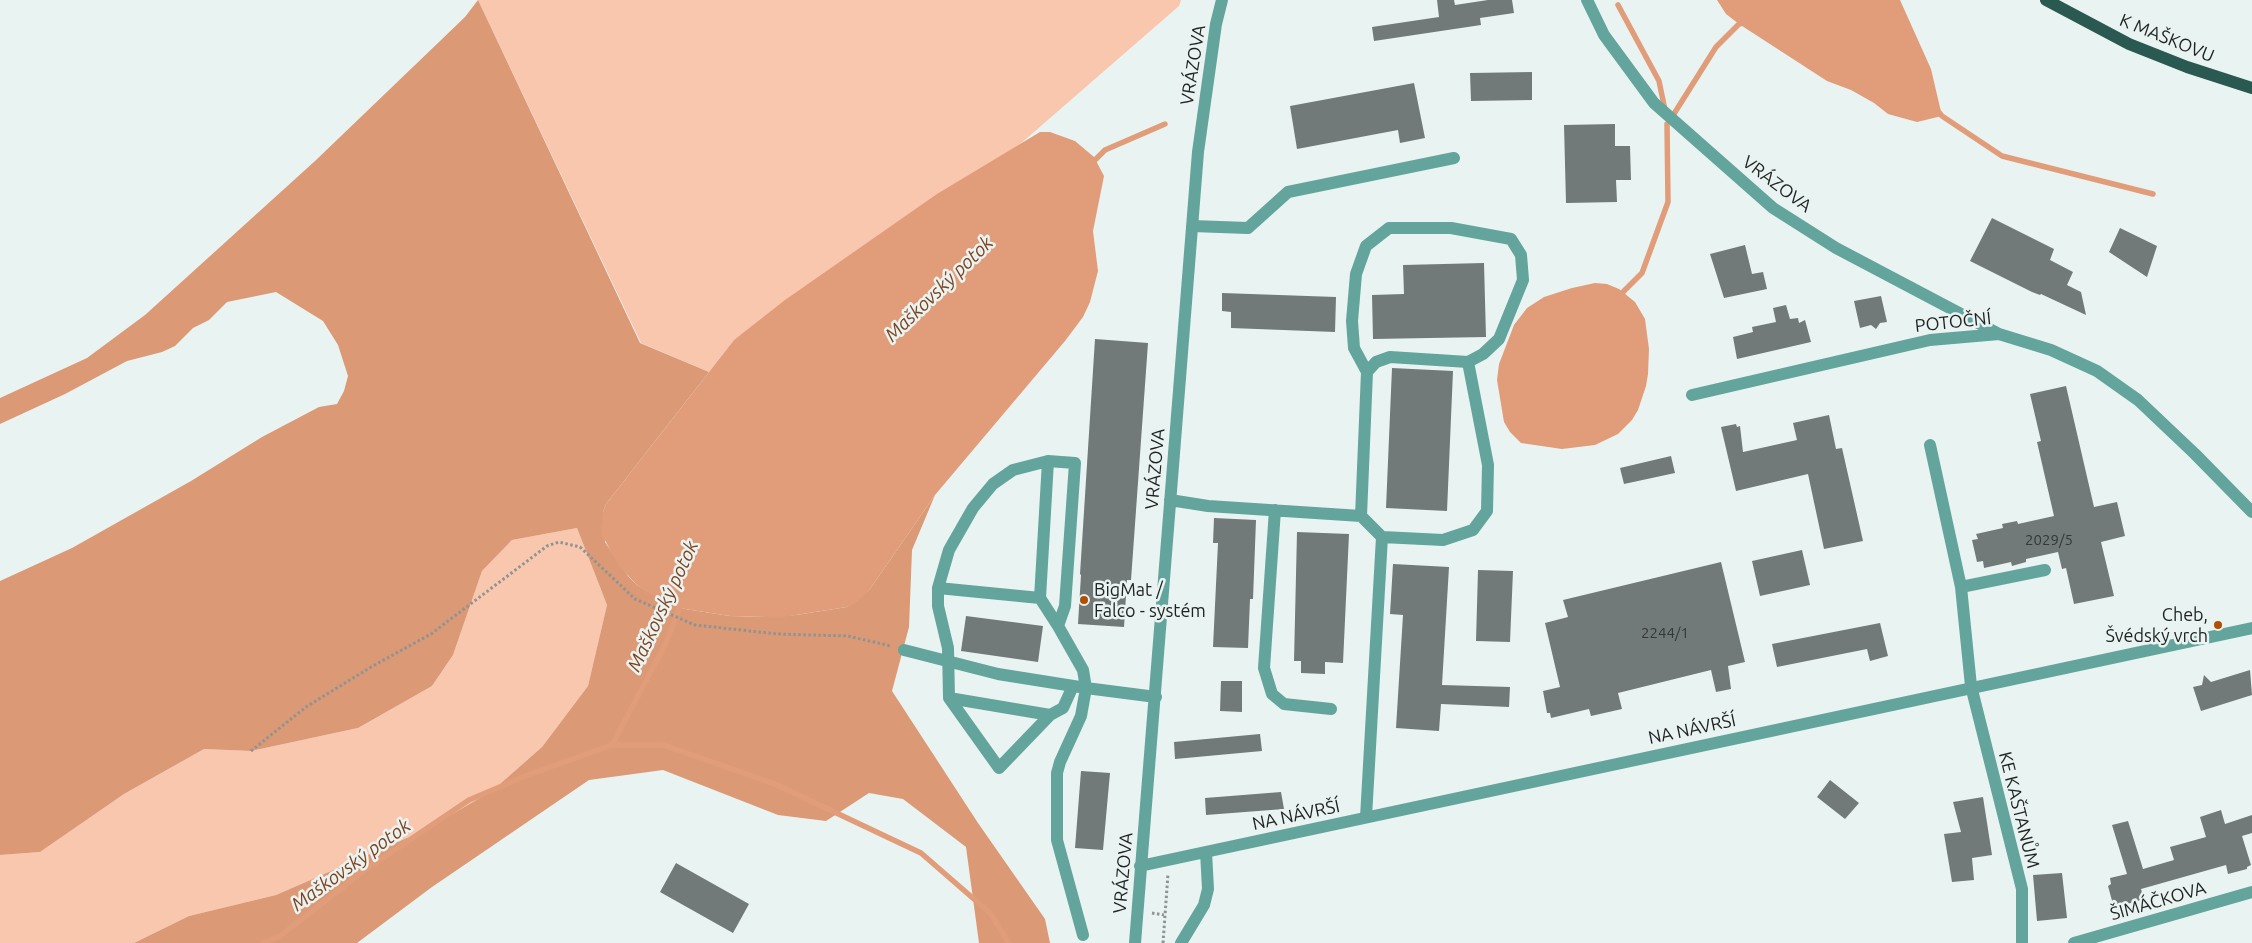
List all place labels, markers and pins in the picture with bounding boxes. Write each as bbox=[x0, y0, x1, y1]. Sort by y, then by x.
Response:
place label: BigMat / Falco - systém bbox=[1094, 579, 1206, 622]
marker: BigMat / Falco - systém bbox=[1078, 594, 1090, 606]
place label: Cheb, Švédský vrch bbox=[2106, 604, 2208, 646]
marker: Cheb, Švédský vrch bbox=[2212, 619, 2224, 631]

